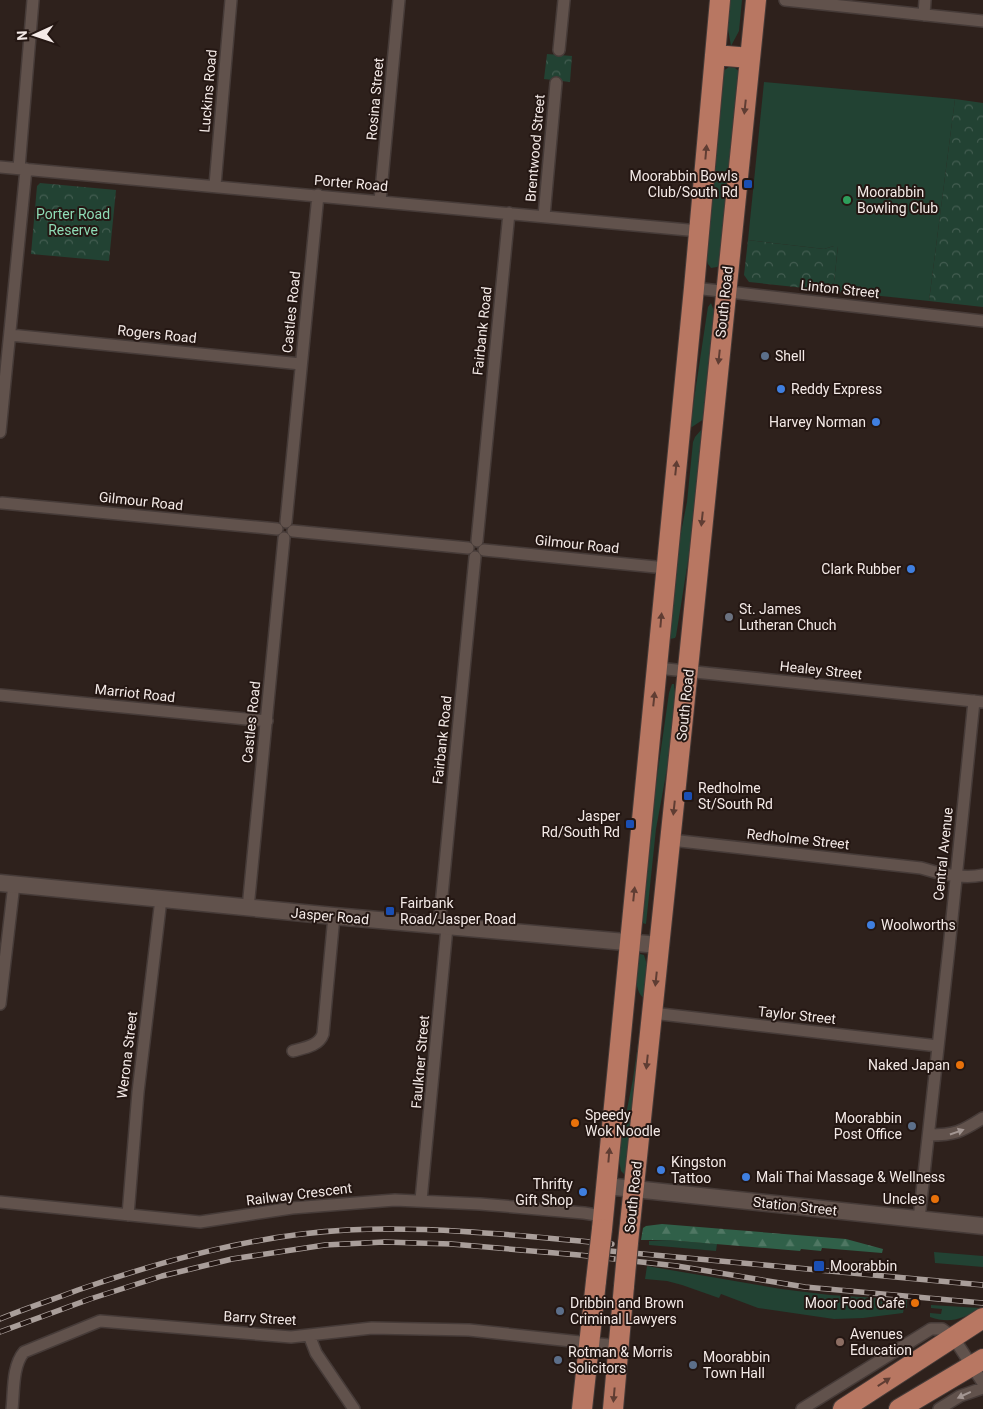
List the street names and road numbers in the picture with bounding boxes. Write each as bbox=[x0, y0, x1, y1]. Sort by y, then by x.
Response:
street label: Luckins Road bbox=[196, 49, 220, 133]
street label: Rosina Street bbox=[363, 57, 387, 141]
street label: Brentwood Street bbox=[522, 93, 548, 202]
street label: Porter Road bbox=[313, 172, 389, 194]
street label: South Road bbox=[712, 265, 736, 339]
street label: Castles Road bbox=[279, 270, 303, 354]
street label: Linton Street bbox=[800, 277, 881, 301]
street label: Fairbank Road bbox=[469, 286, 495, 376]
street label: Rogers Road bbox=[117, 322, 197, 346]
street label: Gilmour Road bbox=[98, 489, 184, 513]
street label: Gilmour Road bbox=[534, 532, 620, 556]
street label: Healey Street bbox=[779, 658, 863, 682]
street label: South Road bbox=[673, 668, 697, 742]
street label: Castles Road bbox=[239, 680, 263, 764]
street label: Marriot Road bbox=[94, 681, 176, 705]
street label: Fairbank Road bbox=[429, 695, 455, 785]
street label: Central Avenue bbox=[930, 807, 956, 901]
street label: Redholme Street bbox=[746, 826, 851, 852]
street label: Jasper Road bbox=[290, 905, 370, 927]
street label: Taylor Street bbox=[757, 1003, 837, 1027]
street label: Werona Street bbox=[114, 1010, 140, 1100]
street label: Faulkner Street bbox=[408, 1014, 432, 1109]
street label: South Road bbox=[621, 1160, 645, 1234]
street label: Railway Crescent bbox=[245, 1180, 353, 1208]
street label: Station Street bbox=[752, 1194, 838, 1218]
street label: Barry Street bbox=[223, 1308, 297, 1328]

